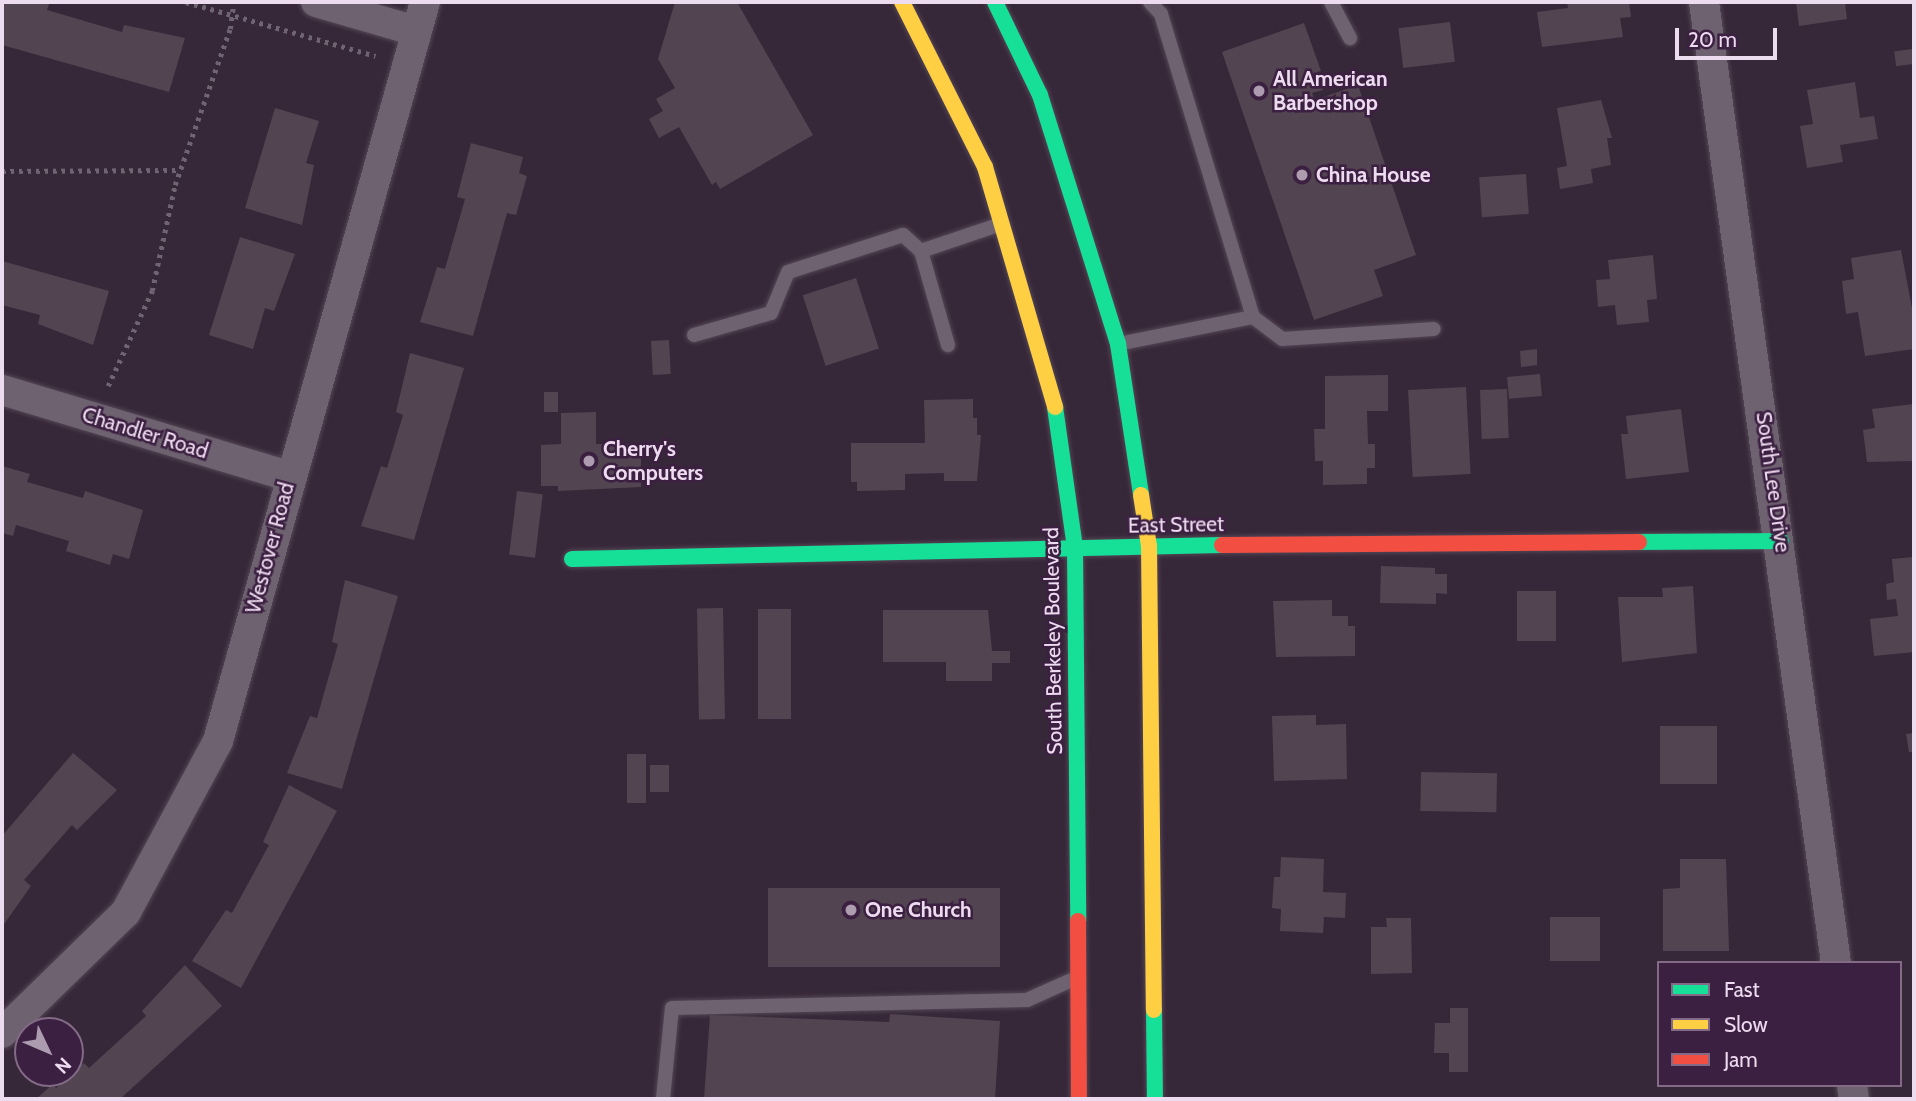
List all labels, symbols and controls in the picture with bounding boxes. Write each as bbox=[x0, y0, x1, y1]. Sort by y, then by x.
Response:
scale bar bbox=[1678, 14, 1780, 58]
text: 20 m bbox=[1688, 27, 1737, 52]
place label: All American Barbershop bbox=[1273, 66, 1387, 116]
marker: All American Barbershop bbox=[1251, 83, 1267, 99]
place label: China House bbox=[1316, 162, 1430, 188]
marker: China House bbox=[1294, 167, 1310, 183]
street label: Chandler Road bbox=[79, 402, 211, 464]
street label: South Lee Drive bbox=[1751, 410, 1795, 554]
place label: Cherry's Computers bbox=[603, 436, 703, 486]
marker: Cherry's Computers bbox=[581, 453, 597, 469]
street label: Westover Road bbox=[240, 480, 300, 616]
street label: East Street bbox=[1128, 512, 1224, 538]
street label: South Berkeley Boulevard bbox=[1038, 527, 1068, 755]
place label: One Church bbox=[865, 897, 972, 923]
marker: One Church bbox=[843, 902, 859, 918]
legend bbox=[1657, 961, 1902, 1087]
text: Fast bbox=[1724, 977, 1760, 1002]
text: Slow bbox=[1724, 1012, 1768, 1037]
north arrow bbox=[14, 1017, 84, 1087]
text: Jam bbox=[1724, 1047, 1758, 1072]
text: N bbox=[50, 1053, 76, 1078]

